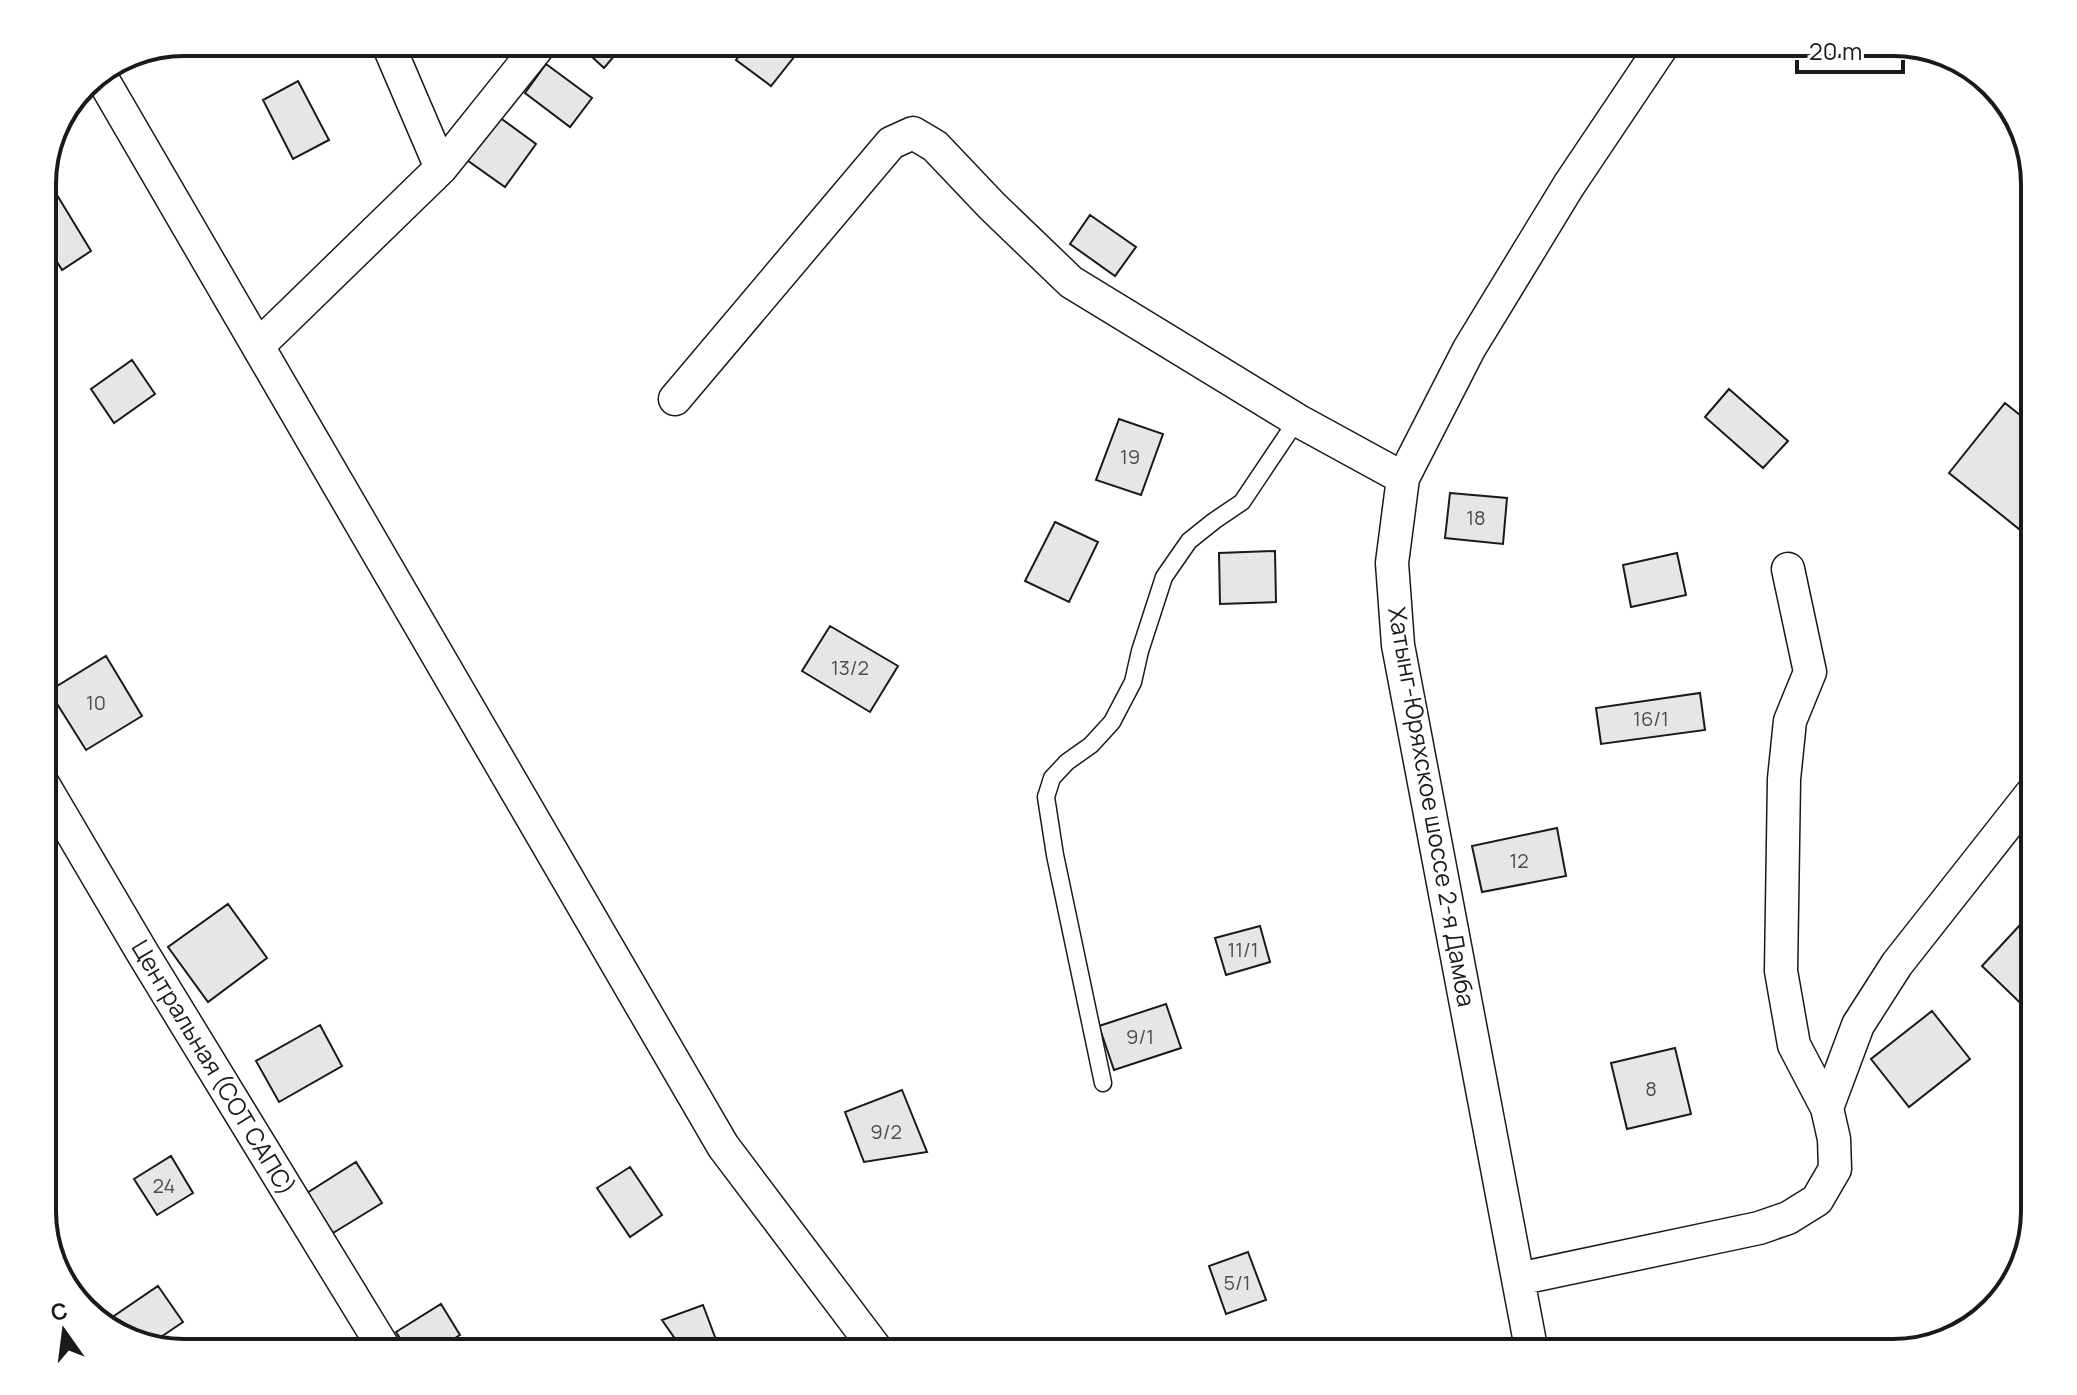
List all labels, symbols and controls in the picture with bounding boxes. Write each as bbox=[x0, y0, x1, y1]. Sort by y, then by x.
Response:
scale bar bbox=[1797, 24, 1903, 74]
text: 20 m bbox=[1809, 34, 1862, 67]
house number: 19 bbox=[1120, 443, 1140, 470]
house number: 18 bbox=[1466, 504, 1486, 531]
street label: Хатынг-Юряхское шоссе 2-я Дамба bbox=[1381, 604, 1484, 1009]
house number: 13/2 bbox=[831, 654, 869, 681]
house number: 10 bbox=[86, 689, 106, 716]
house number: 16/1 bbox=[1633, 705, 1669, 732]
house number: 12 bbox=[1509, 847, 1529, 874]
street label: Центральная (СОТ САПС) bbox=[125, 933, 304, 1201]
house number: 11/1 bbox=[1227, 936, 1259, 963]
house number: 9/1 bbox=[1126, 1023, 1154, 1050]
house number: 8 bbox=[1645, 1075, 1657, 1102]
house number: 9/2 bbox=[870, 1118, 902, 1145]
house number: 24 bbox=[153, 1172, 175, 1199]
house number: 5/1 bbox=[1223, 1269, 1251, 1296]
north arrow bbox=[24, 1291, 104, 1371]
text: С bbox=[48, 1295, 71, 1328]

